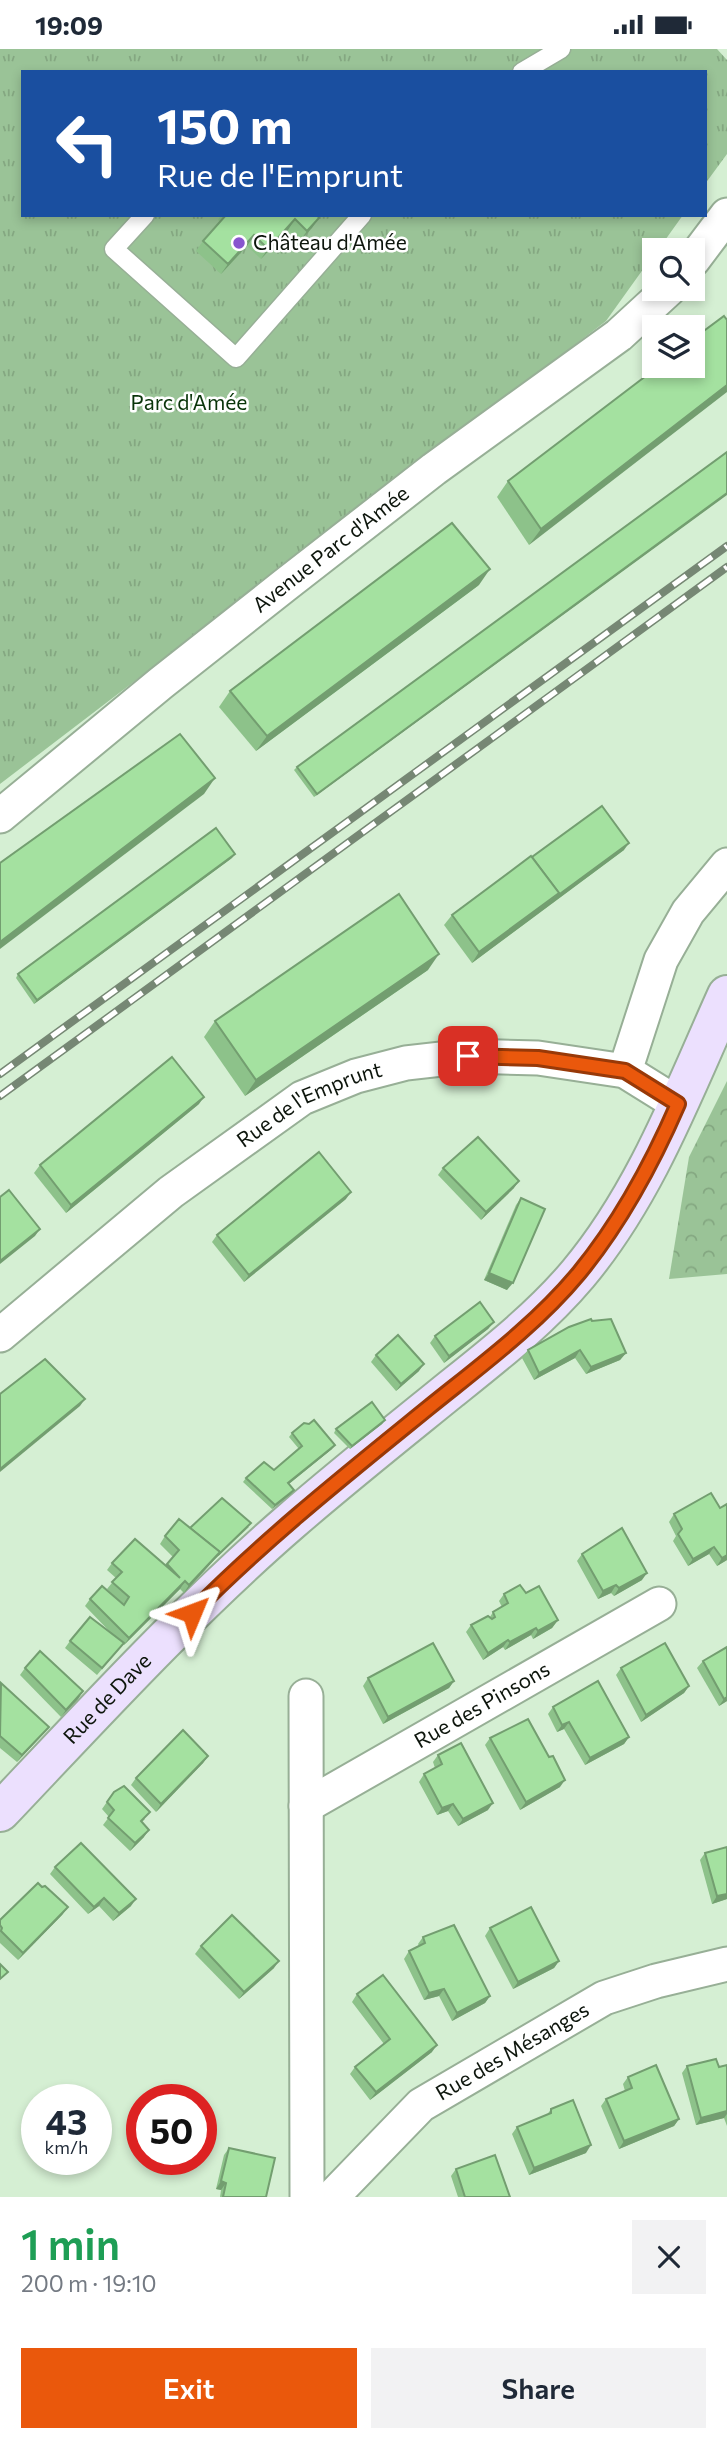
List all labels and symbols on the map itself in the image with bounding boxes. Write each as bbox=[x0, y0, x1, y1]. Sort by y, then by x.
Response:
place label: Château d'Amée bbox=[253, 229, 407, 254]
marker: Château d'Amée bbox=[231, 235, 247, 251]
park label: Parc d'Amée bbox=[131, 389, 247, 414]
street label: Avenue Parc d'Amée bbox=[247, 480, 413, 617]
pin bbox=[438, 1026, 498, 1086]
street label: Rue de l'Emprunt bbox=[231, 1056, 384, 1152]
position arrow bbox=[155, 1576, 229, 1650]
street label: Rue de Dave bbox=[57, 1647, 155, 1748]
street label: Rue des Pinsons bbox=[409, 1655, 554, 1752]
street label: Rue des Mésanges bbox=[431, 1996, 593, 2105]
speed limit sign: 50 bbox=[126, 2084, 217, 2175]

